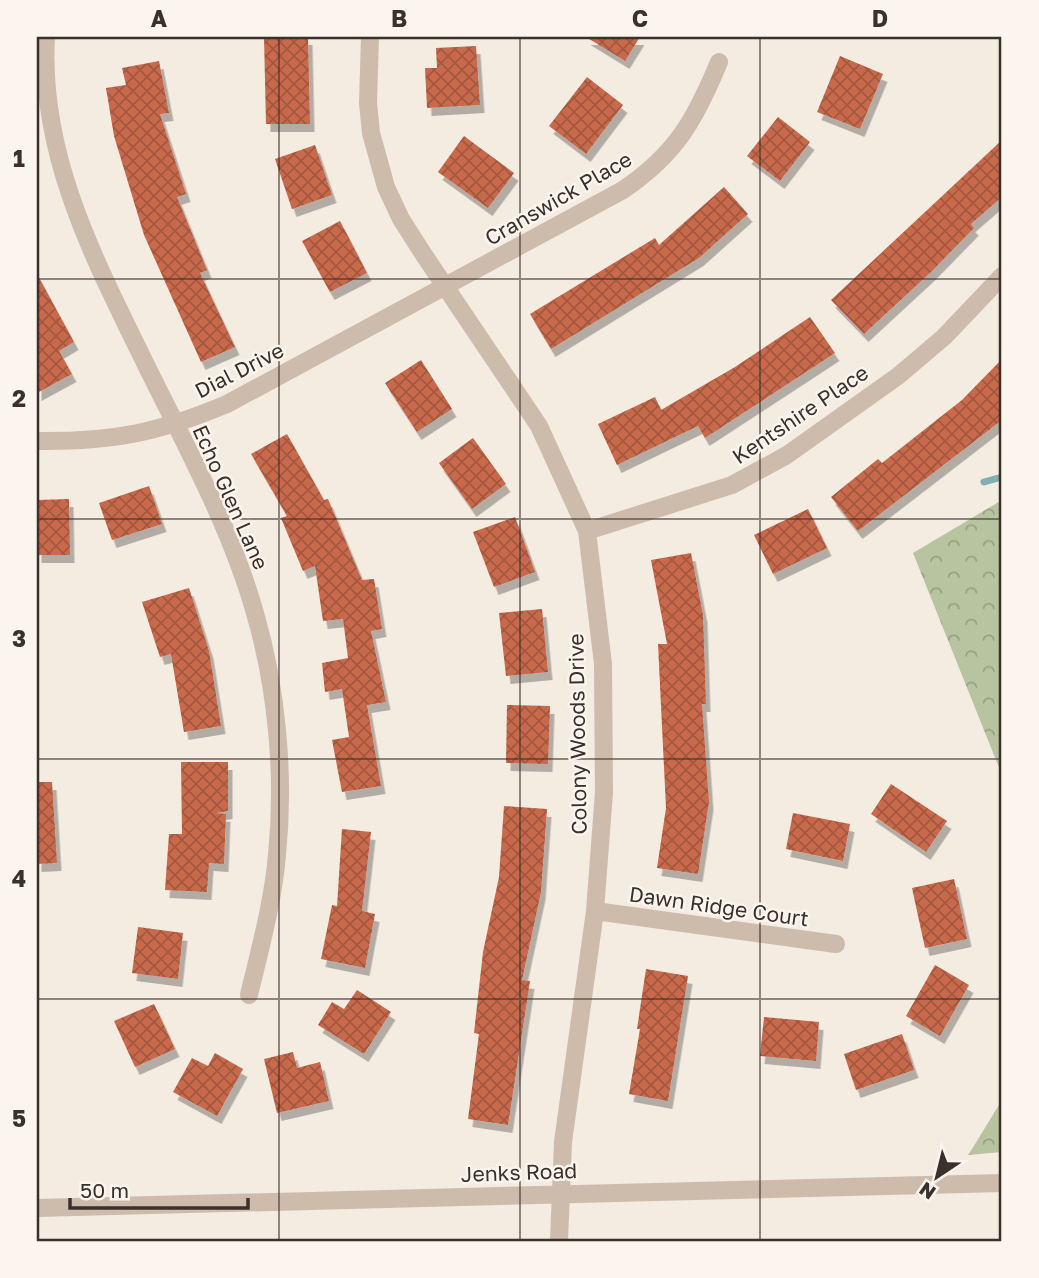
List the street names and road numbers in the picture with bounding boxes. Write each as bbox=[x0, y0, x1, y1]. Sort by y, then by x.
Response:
street label: Cranswick Place bbox=[480, 145, 636, 251]
street label: Dial Drive bbox=[190, 337, 288, 403]
street label: Kentshire Place bbox=[727, 359, 873, 469]
street label: Echo Glen Lane bbox=[187, 421, 275, 573]
street label: Colony Woods Drive bbox=[562, 633, 592, 835]
street label: Dawn Ridge Court bbox=[627, 881, 811, 931]
street label: Jenks Road bbox=[460, 1157, 578, 1187]

